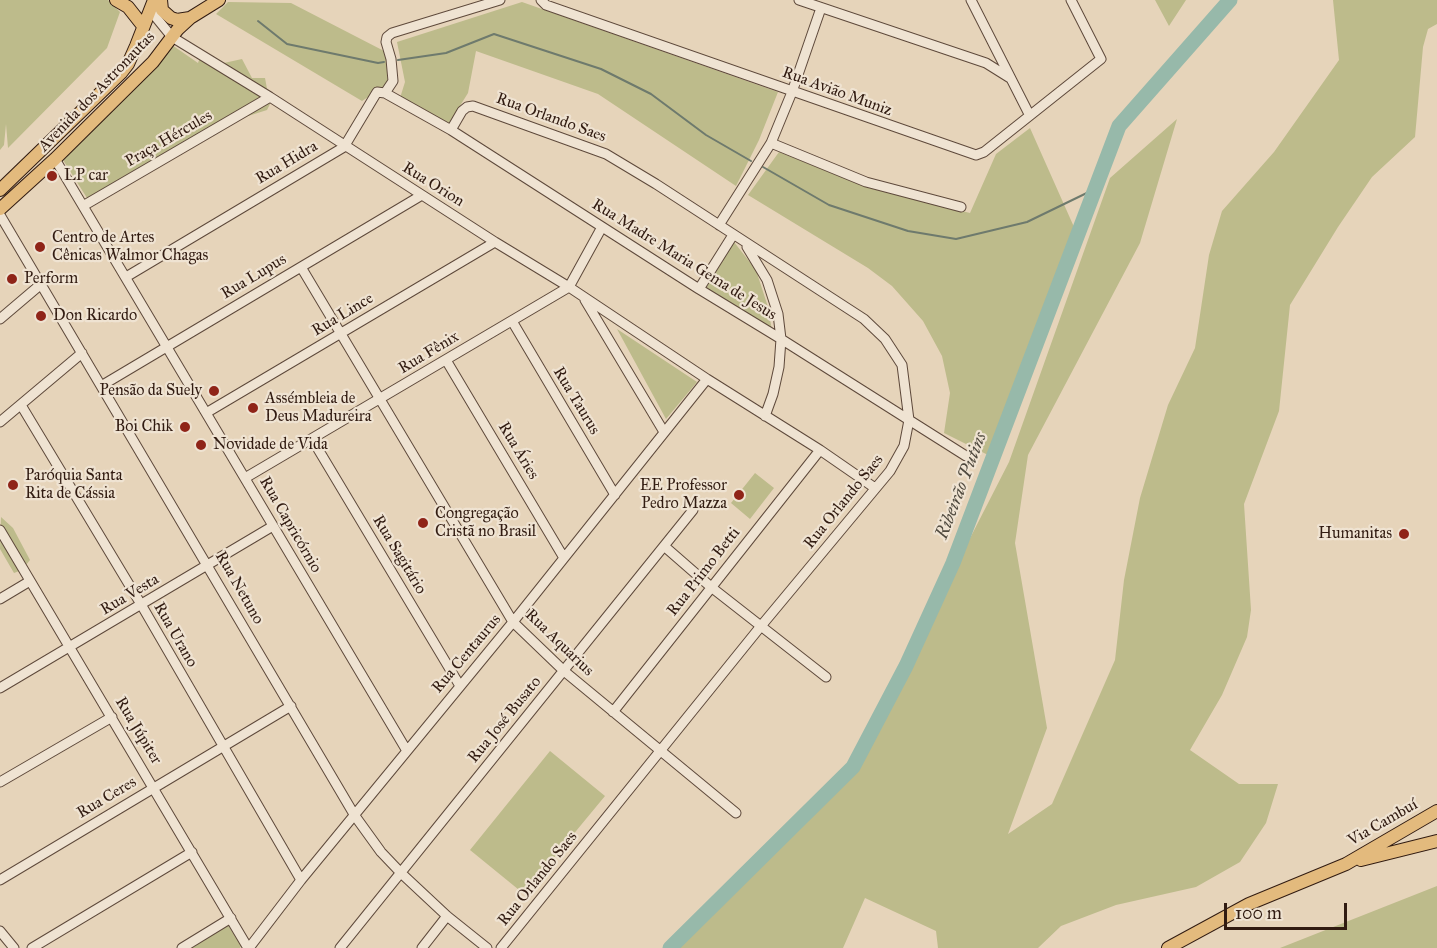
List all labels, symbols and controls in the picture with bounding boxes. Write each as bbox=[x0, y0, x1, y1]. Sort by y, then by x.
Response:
street label: Avenida dos Astronautas bbox=[35, 28, 159, 156]
street label: Rua Avião Muniz bbox=[779, 63, 895, 121]
street label: Rua Orlando Saes bbox=[493, 89, 609, 147]
street label: Praça Hércules bbox=[122, 106, 216, 172]
street label: Rua Hidra bbox=[253, 137, 321, 189]
street label: Rua Orion bbox=[399, 159, 467, 211]
place label: LP car bbox=[64, 166, 108, 186]
marker: LP car bbox=[45, 169, 59, 183]
street label: Rua Madre Maria Gema de Jesus bbox=[588, 195, 780, 325]
place label: Centro de Artes Cênicas Walmor Chagas bbox=[52, 228, 208, 266]
marker: Centro de Artes Cênicas Walmor Chagas bbox=[33, 240, 47, 254]
street label: Rua Lupus bbox=[218, 250, 290, 304]
place label: Perform bbox=[24, 269, 78, 289]
marker: Perform bbox=[5, 272, 19, 286]
street label: Rua Lince bbox=[309, 289, 377, 341]
place label: Don Ricardo bbox=[53, 306, 137, 326]
marker: Don Ricardo bbox=[34, 309, 48, 323]
street label: Rua Fênix bbox=[395, 328, 463, 378]
street label: Rua Taurus bbox=[548, 364, 604, 438]
place label: Pensão da Suely bbox=[99, 381, 202, 401]
marker: Pensão da Suely bbox=[207, 384, 221, 398]
place label: Assémbleia de Deus Madureira bbox=[265, 389, 372, 427]
marker: Assémbleia de Deus Madureira bbox=[246, 401, 260, 415]
place label: Boi Chik bbox=[115, 417, 173, 437]
street label: Rua Áries bbox=[493, 419, 543, 483]
marker: Boi Chik bbox=[178, 420, 192, 434]
water label: Ribeirão Putins bbox=[932, 430, 992, 542]
place label: Novidade de Vida bbox=[213, 435, 328, 455]
marker: Novidade de Vida bbox=[194, 438, 208, 452]
street label: Rua Orlando Saes bbox=[800, 451, 888, 553]
place label: Paróquia Santa Rita de Cássia bbox=[25, 466, 122, 504]
street label: Rua Capricórnio bbox=[255, 474, 325, 576]
place label: EE Professor Pedro Mazza bbox=[640, 476, 727, 514]
marker: Paróquia Santa Rita de Cássia bbox=[6, 478, 20, 492]
marker: EE Professor Pedro Mazza bbox=[732, 488, 746, 502]
place label: Congregação Cristã no Brasil bbox=[435, 504, 536, 542]
street label: Rua Sagitário bbox=[368, 512, 430, 598]
marker: Congregação Cristã no Brasil bbox=[416, 516, 430, 530]
street label: Rua Primo Betti bbox=[663, 524, 745, 620]
place label: Humanitas bbox=[1318, 524, 1392, 544]
marker: Humanitas bbox=[1397, 527, 1411, 541]
street label: Rua Netuno bbox=[210, 548, 268, 628]
street label: Rua Vesta bbox=[97, 570, 163, 620]
street label: Rua Urano bbox=[149, 599, 201, 671]
street label: Rua Aquarius bbox=[521, 606, 597, 680]
street label: Rua Centaurus bbox=[428, 611, 506, 697]
street label: Rua José Busato bbox=[464, 673, 546, 767]
street label: Rua Júpiter bbox=[110, 694, 166, 768]
street label: Rua Ceres bbox=[74, 773, 140, 823]
street label: Via Cambuí bbox=[1345, 795, 1421, 851]
street label: Rua Orlando Saes bbox=[494, 828, 582, 930]
scale bar bbox=[1227, 891, 1350, 929]
text: 100 m bbox=[1235, 902, 1282, 924]

